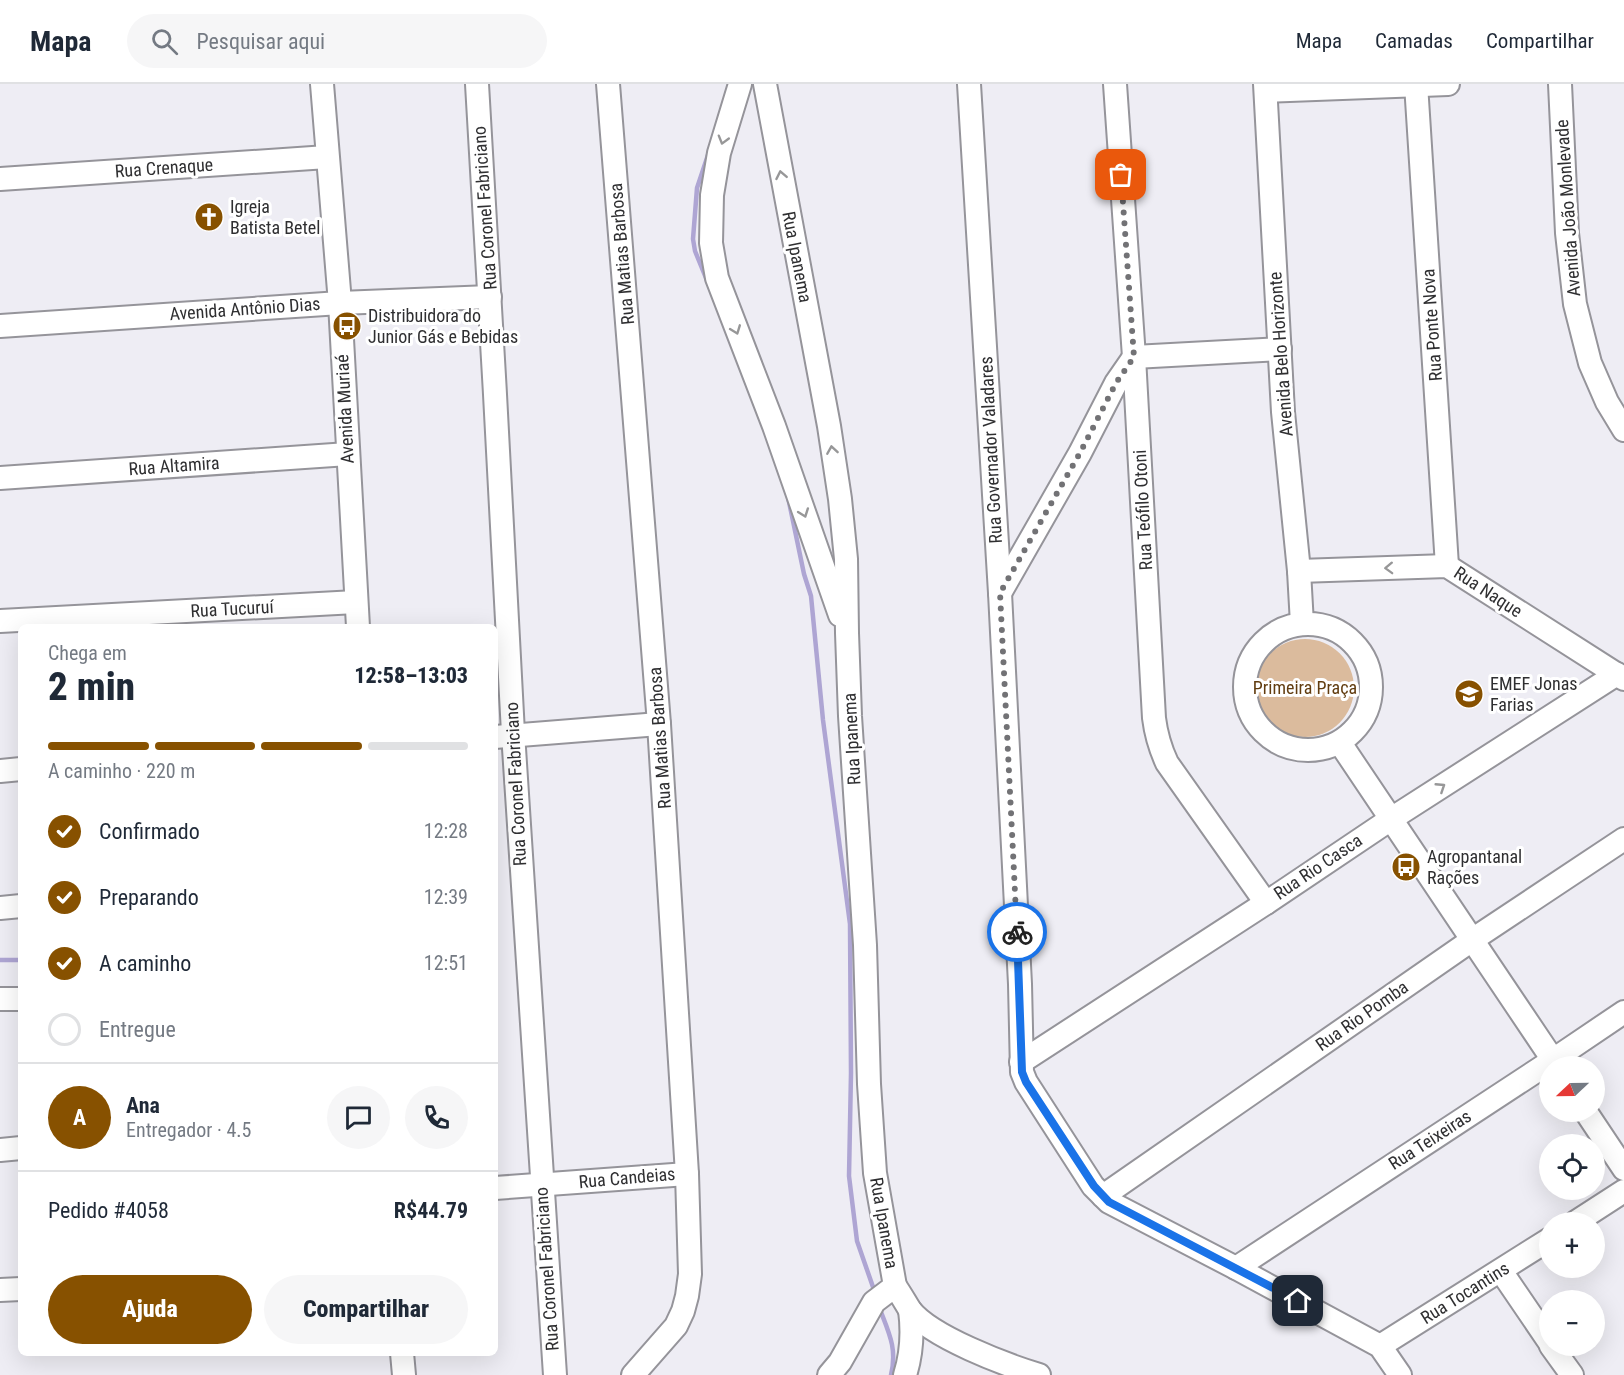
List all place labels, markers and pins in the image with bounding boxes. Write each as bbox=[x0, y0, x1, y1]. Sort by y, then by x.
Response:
pin bbox=[1095, 149, 1146, 200]
place label: Igreja Batista Betel bbox=[230, 196, 320, 238]
church icon: Igreja Batista Betel bbox=[193, 201, 225, 233]
place label: Distribuidora do Junior Gás e Bebidas bbox=[368, 305, 518, 347]
bus stop icon: Distribuidora do Junior Gás e Bebidas bbox=[331, 310, 363, 342]
place label: EMEF Jonas Farias bbox=[1490, 673, 1578, 715]
school or university icon: EMEF Jonas Farias bbox=[1453, 678, 1485, 710]
place label: Agropantanal Rações bbox=[1427, 846, 1522, 888]
bus stop icon: Agropantanal Rações bbox=[1390, 851, 1422, 883]
pin bbox=[1272, 1275, 1323, 1326]

